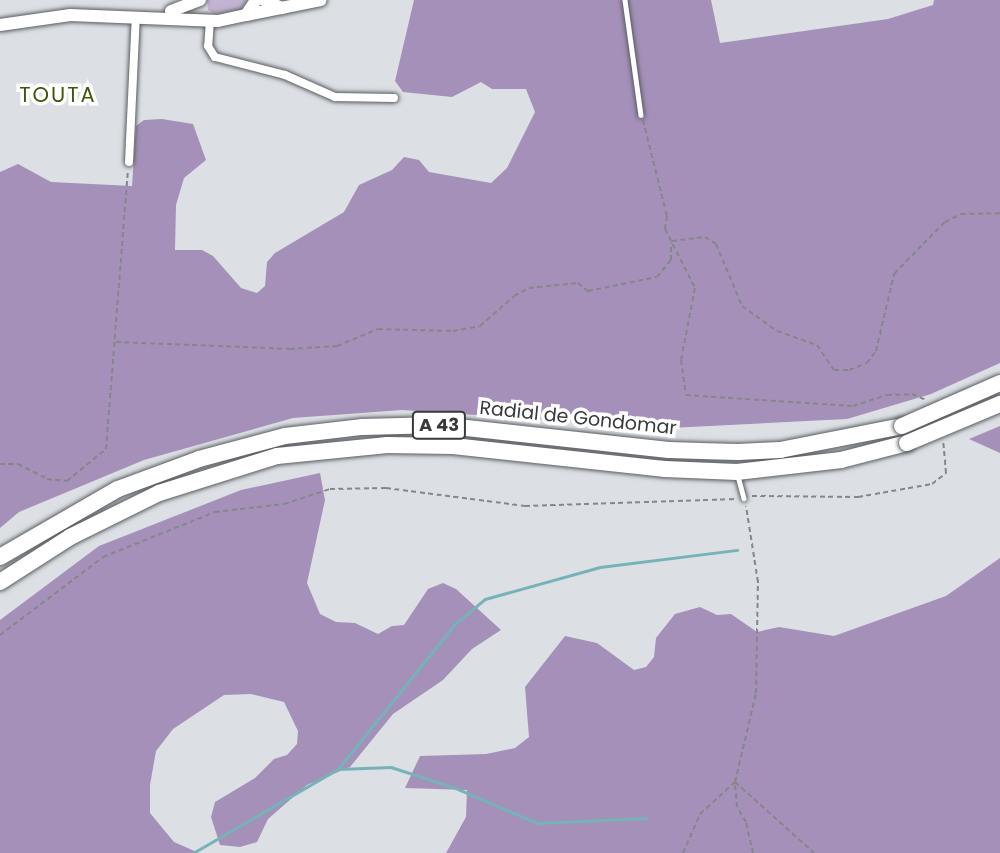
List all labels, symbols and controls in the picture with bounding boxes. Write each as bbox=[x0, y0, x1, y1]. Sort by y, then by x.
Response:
district label: TOUTA bbox=[20, 82, 96, 108]
street label: Radial de Gondomar bbox=[478, 396, 678, 440]
road number: A 43 bbox=[411, 410, 467, 440]

